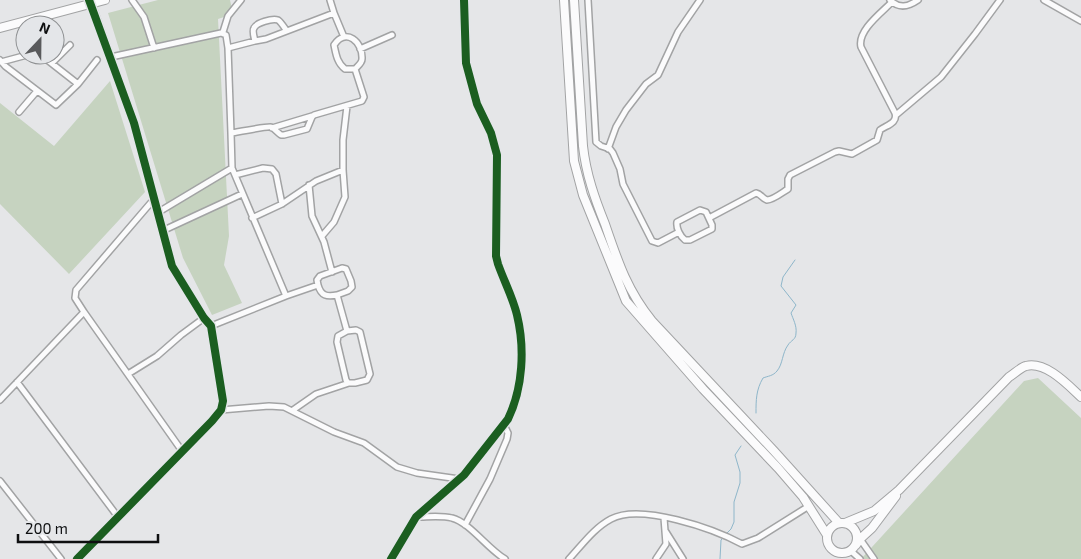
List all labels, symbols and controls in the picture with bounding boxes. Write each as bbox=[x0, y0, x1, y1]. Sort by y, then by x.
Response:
north arrow bbox=[15, 15, 65, 65]
text: N bbox=[37, 18, 53, 37]
scale bar bbox=[18, 512, 158, 544]
text: 200 m bbox=[25, 519, 68, 537]

